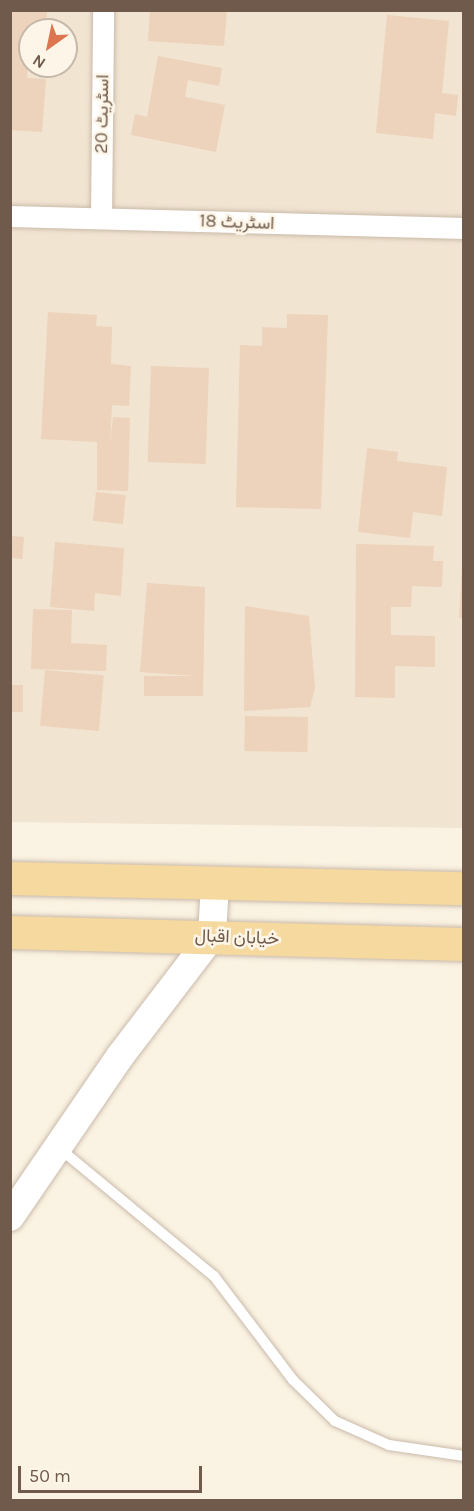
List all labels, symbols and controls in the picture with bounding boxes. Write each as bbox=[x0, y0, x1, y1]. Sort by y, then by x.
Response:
north arrow bbox=[18, 18, 78, 78]
text: N bbox=[29, 51, 49, 73]
street label: اسٹریٹ 20 bbox=[91, 74, 113, 154]
street label: اسٹریٹ 18 bbox=[199, 210, 275, 234]
street label: خیابان اقبال bbox=[194, 925, 280, 949]
scale bar bbox=[21, 1454, 206, 1492]
text: 50 m bbox=[29, 1465, 71, 1487]

